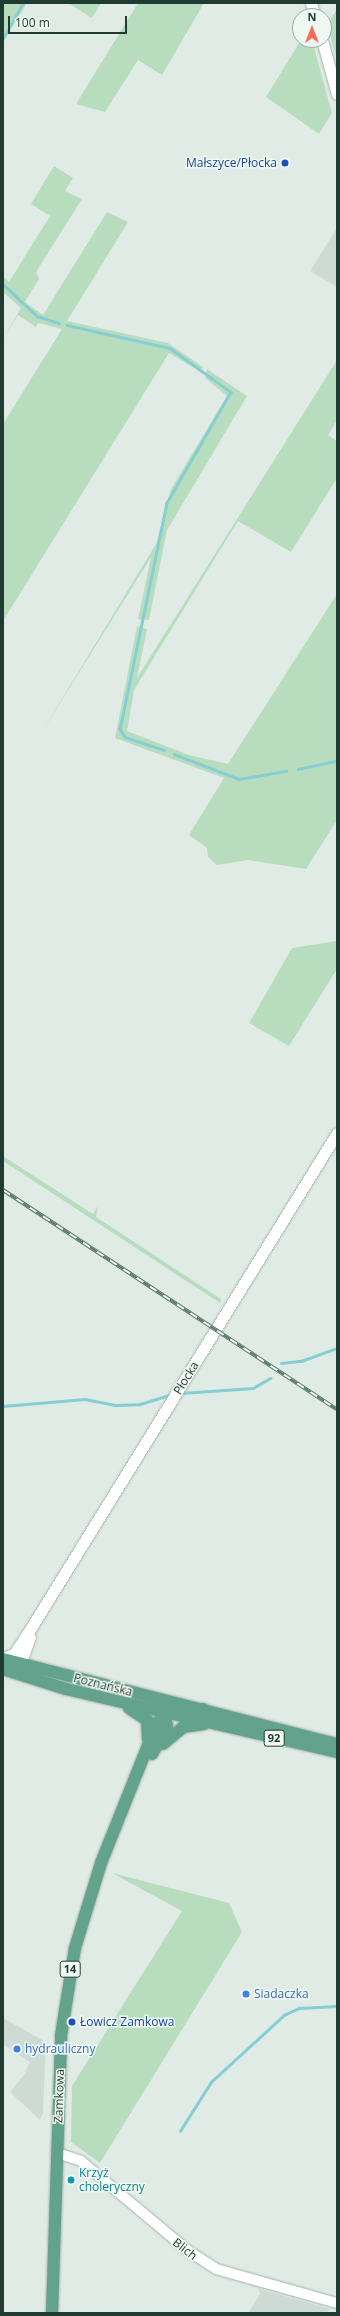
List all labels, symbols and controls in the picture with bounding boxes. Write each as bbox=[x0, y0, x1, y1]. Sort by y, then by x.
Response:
scale bar bbox=[10, 8, 129, 34]
north arrow bbox=[292, 8, 332, 48]
text: N bbox=[308, 9, 316, 24]
text: 100 m bbox=[15, 14, 50, 31]
place label: Małszyce/Płocka bbox=[186, 156, 277, 170]
marker: Małszyce/Płocka bbox=[280, 158, 290, 168]
street label: Płocka bbox=[170, 1359, 202, 1397]
street label: Poznańska bbox=[72, 1671, 134, 1699]
road number: 92 bbox=[263, 1729, 285, 1747]
road number: 14 bbox=[59, 1960, 81, 1978]
place label: Siadaczka bbox=[254, 1987, 309, 2001]
marker: Siadaczka bbox=[241, 1989, 251, 1999]
place label: Łowicz Zamkowa bbox=[80, 2015, 174, 2029]
marker: Łowicz Zamkowa bbox=[67, 2017, 77, 2027]
place label: hydrauliczny bbox=[25, 2042, 95, 2056]
marker: hydrauliczny bbox=[12, 2044, 22, 2054]
street label: Zamkowa bbox=[51, 2069, 67, 2123]
place label: Krzyż choleryczny bbox=[79, 2166, 145, 2194]
marker: Krzyż choleryczny bbox=[66, 2175, 76, 2185]
street label: Blich bbox=[170, 2235, 200, 2263]

